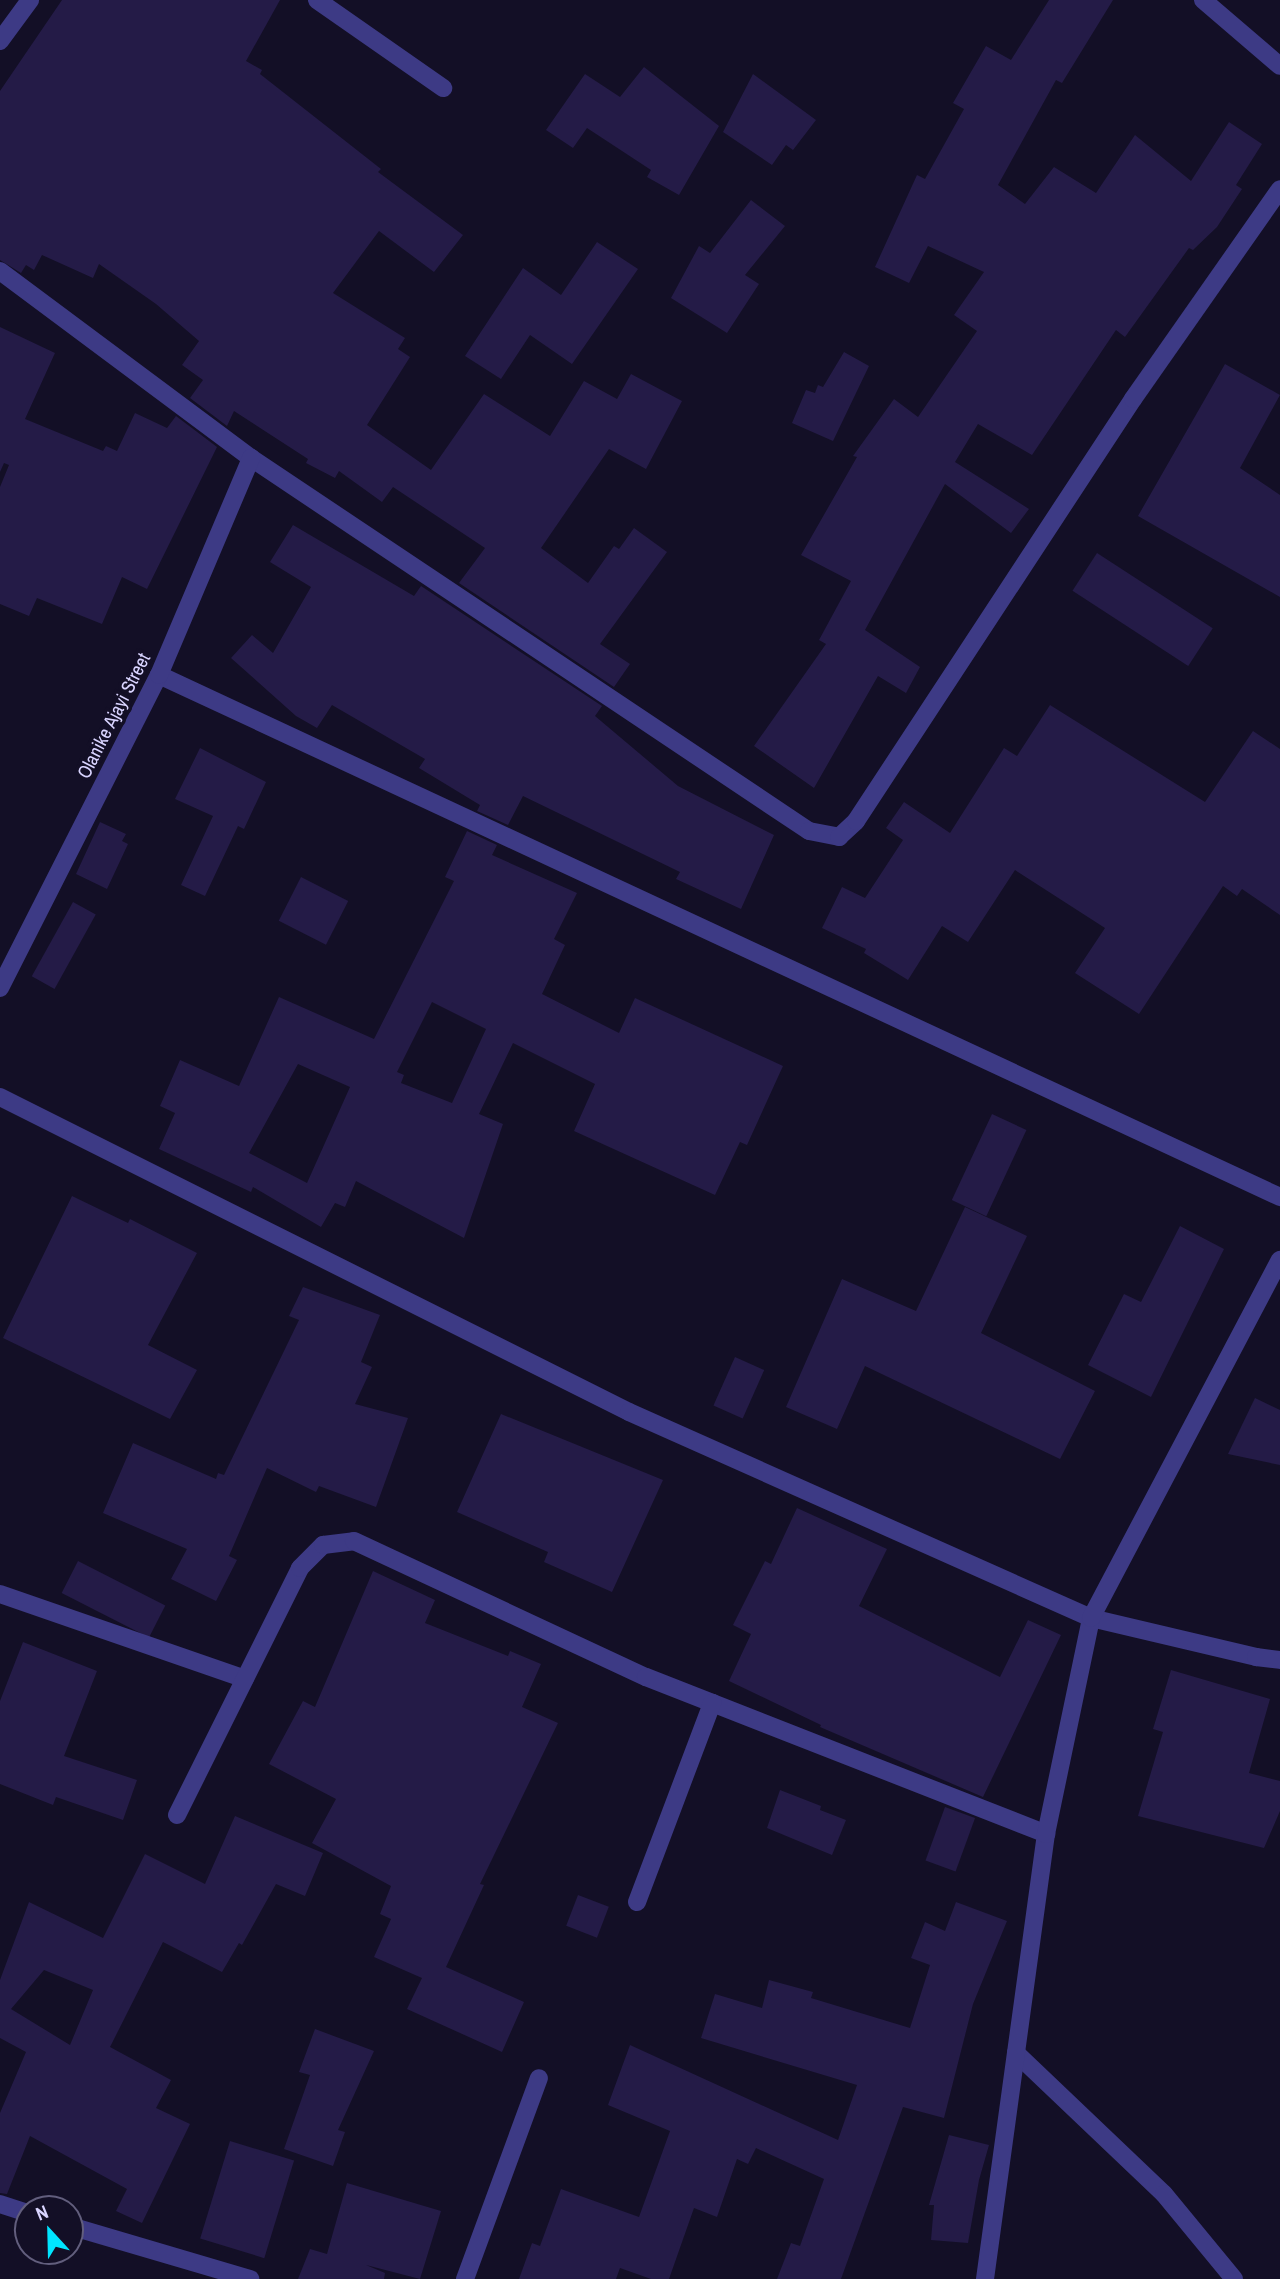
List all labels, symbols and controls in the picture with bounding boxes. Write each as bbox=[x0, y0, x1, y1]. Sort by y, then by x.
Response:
street label: Olanike Ajayi Street bbox=[72, 649, 156, 783]
north arrow bbox=[14, 2195, 84, 2265]
text: N bbox=[32, 2198, 52, 2227]

